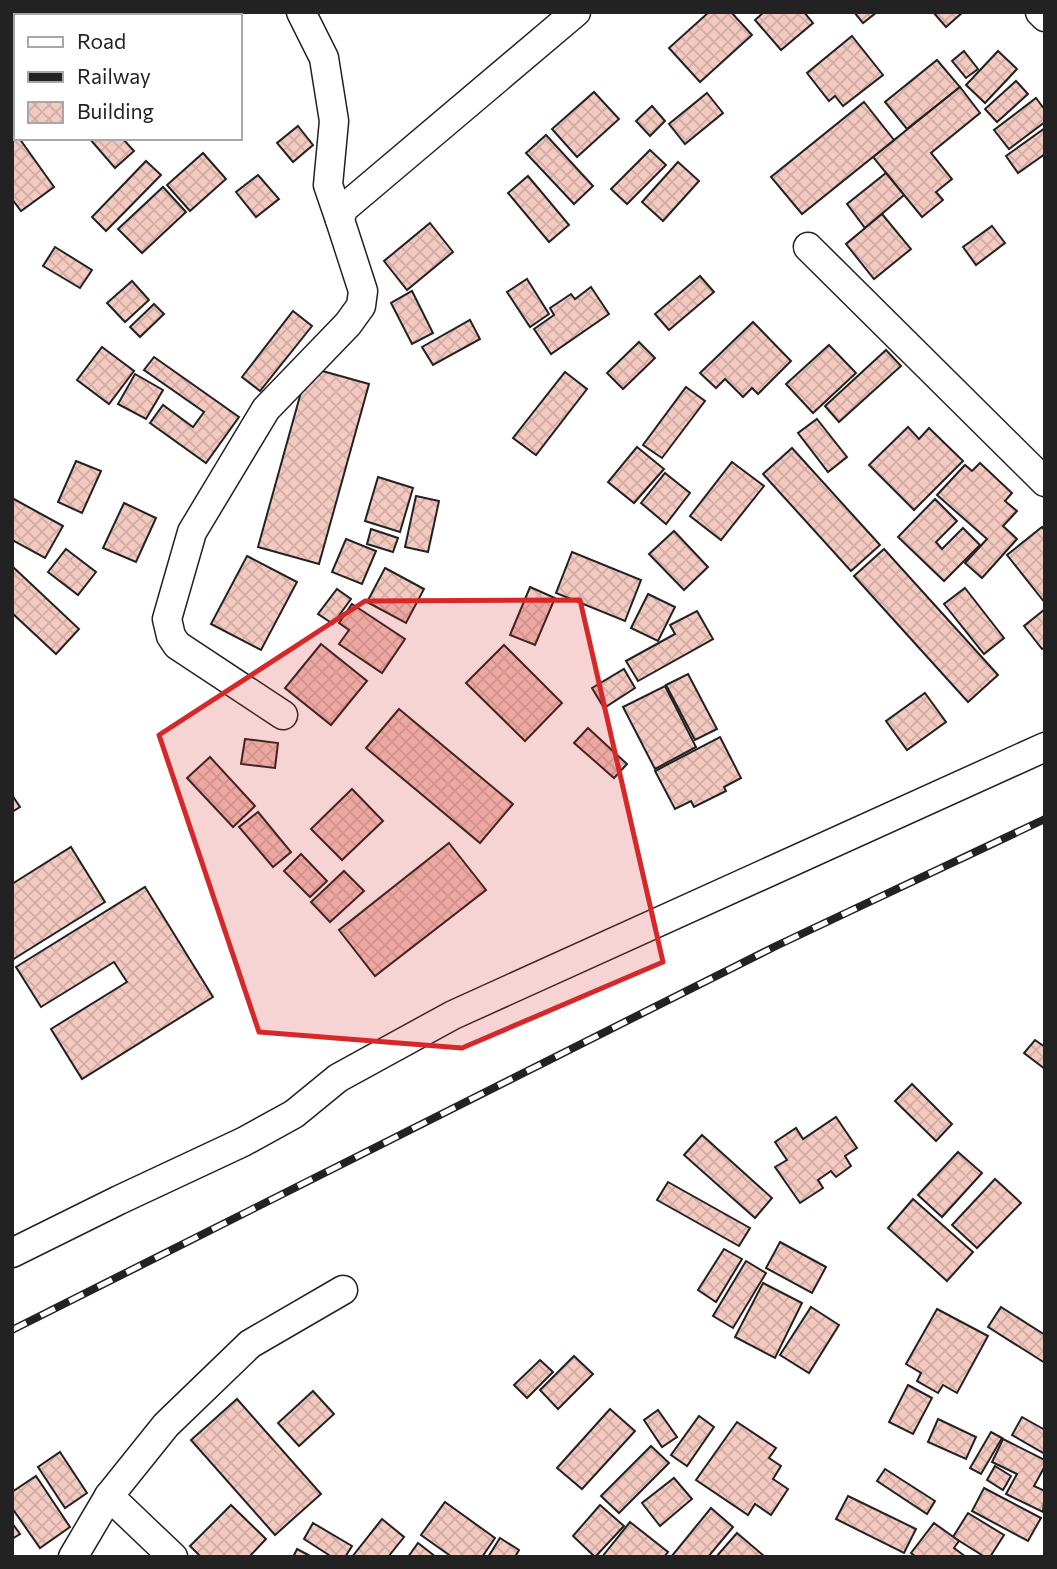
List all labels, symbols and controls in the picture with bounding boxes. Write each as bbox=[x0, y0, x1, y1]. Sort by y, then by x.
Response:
legend bbox=[14, 14, 242, 140]
text: Road bbox=[77, 28, 126, 53]
text: Railway bbox=[77, 63, 151, 88]
text: Building bbox=[77, 98, 154, 123]

